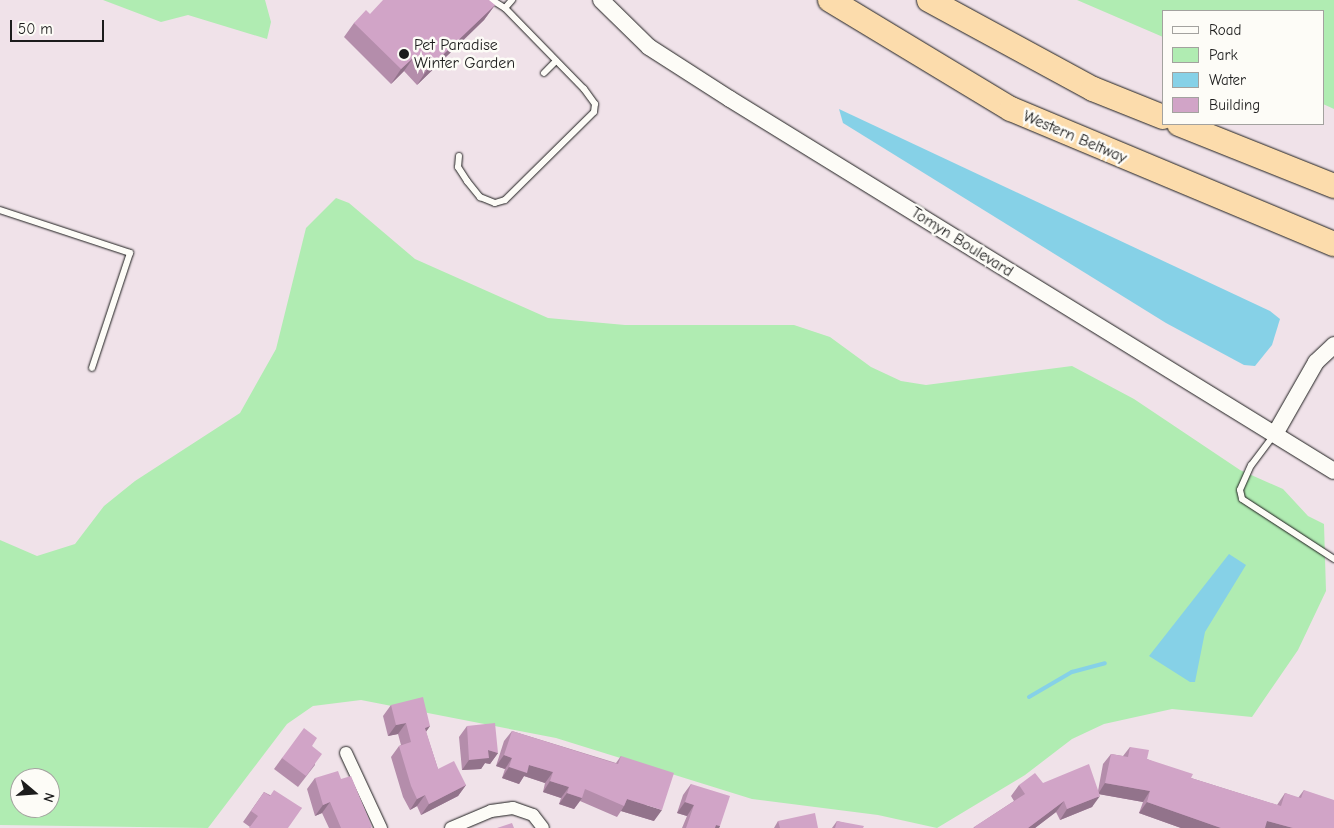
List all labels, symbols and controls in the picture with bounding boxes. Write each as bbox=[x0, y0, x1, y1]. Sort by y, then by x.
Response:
scale bar bbox=[12, 10, 106, 42]
legend bbox=[1162, 10, 1324, 125]
text: 50 m bbox=[18, 20, 53, 38]
text: Road bbox=[1209, 21, 1241, 39]
place label: Pet Paradise Winter Garden bbox=[414, 35, 515, 73]
text: Park bbox=[1209, 46, 1238, 64]
marker: Pet Paradise Winter Garden bbox=[398, 48, 410, 60]
text: Water bbox=[1209, 71, 1246, 89]
text: Building bbox=[1209, 96, 1260, 114]
street label: Western Beltway bbox=[1020, 107, 1130, 167]
street label: Tomyn Boulevard bbox=[907, 203, 1017, 281]
north arrow bbox=[10, 768, 60, 818]
text: N bbox=[39, 791, 58, 804]

